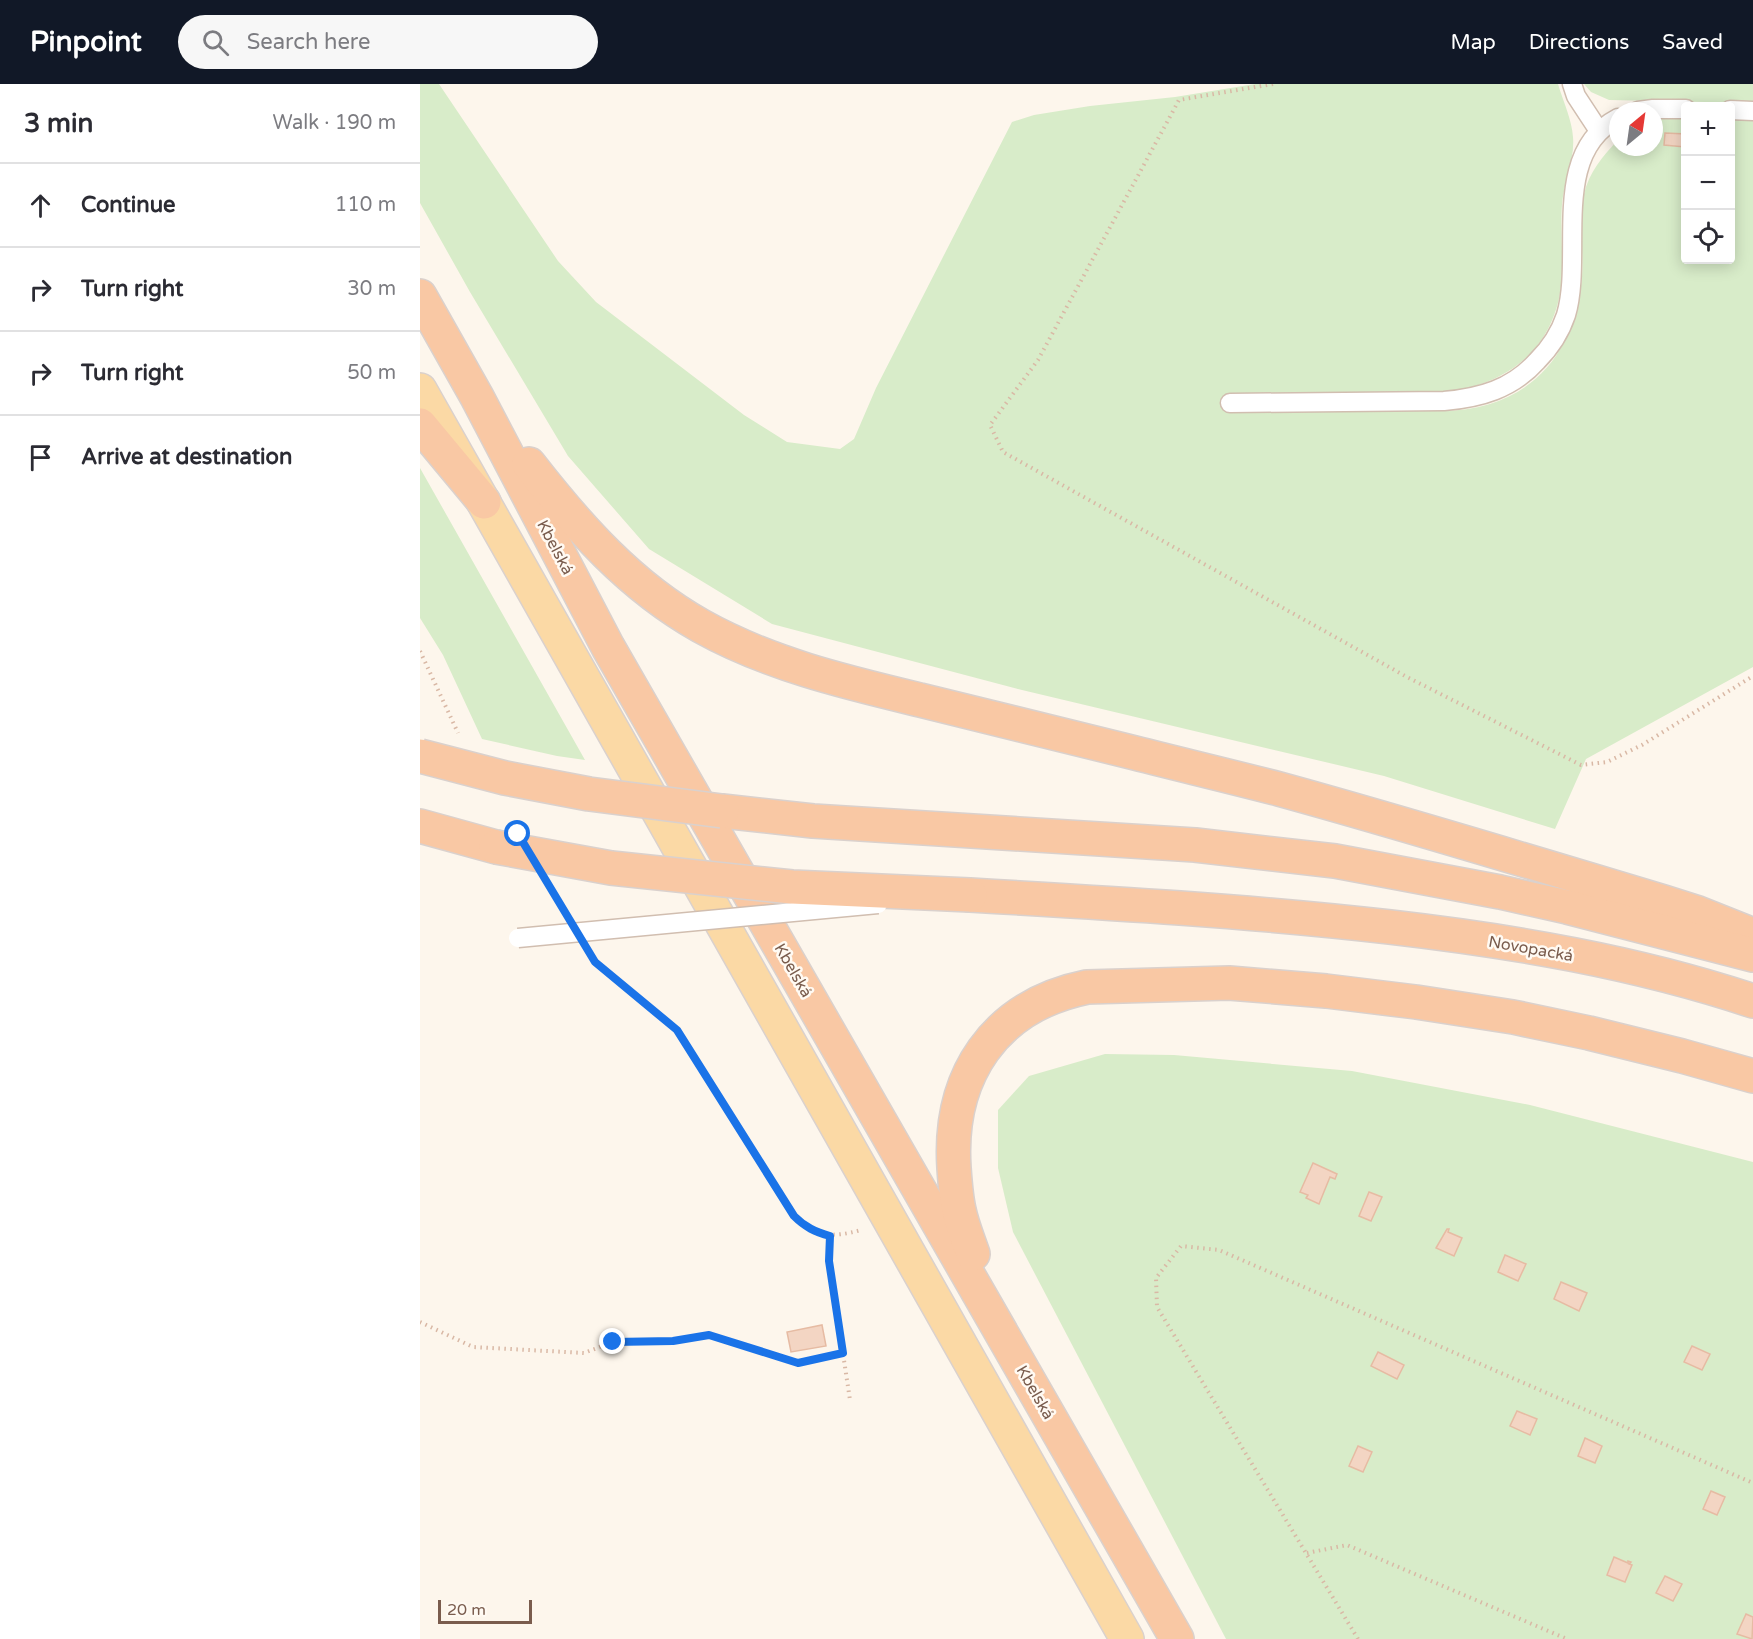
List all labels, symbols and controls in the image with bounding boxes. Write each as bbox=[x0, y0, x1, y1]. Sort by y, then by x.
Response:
search box bbox=[178, 15, 598, 69]
text: Pinpoint bbox=[30, 25, 142, 59]
icon: search bbox=[199, 26, 232, 59]
text: Search here bbox=[247, 29, 370, 55]
text: Map bbox=[1450, 30, 1496, 55]
text: Directions bbox=[1529, 30, 1629, 55]
text: Saved bbox=[1662, 30, 1723, 55]
north arrow bbox=[1609, 102, 1663, 156]
map controls bbox=[1681, 102, 1735, 264]
button: + bbox=[1681, 102, 1735, 156]
text: 3 min bbox=[24, 108, 93, 139]
text: Walk · 190 m bbox=[273, 111, 396, 135]
button: − bbox=[1681, 156, 1735, 210]
icon: ahead bbox=[24, 189, 57, 222]
text: Continue bbox=[81, 192, 176, 218]
text: 110 m bbox=[335, 193, 396, 217]
button: locate bbox=[1681, 210, 1735, 264]
icon: right bbox=[24, 273, 57, 306]
text: Turn right bbox=[81, 276, 183, 302]
text: 30 m bbox=[347, 277, 396, 301]
icon: right bbox=[24, 357, 57, 390]
text: Turn right bbox=[81, 360, 183, 386]
text: 50 m bbox=[347, 361, 396, 385]
icon: arrive bbox=[24, 441, 57, 474]
text: Arrive at destination bbox=[81, 444, 292, 470]
street label: Kbelská bbox=[532, 517, 578, 578]
route start bbox=[504, 820, 530, 846]
street label: Novopacká bbox=[1487, 932, 1575, 966]
street label: Kbelská bbox=[770, 940, 817, 1001]
route end bbox=[599, 1328, 625, 1354]
street label: Kbelská bbox=[1012, 1362, 1059, 1423]
scale bar bbox=[438, 1597, 532, 1624]
text: 20 m bbox=[447, 1600, 486, 1620]

